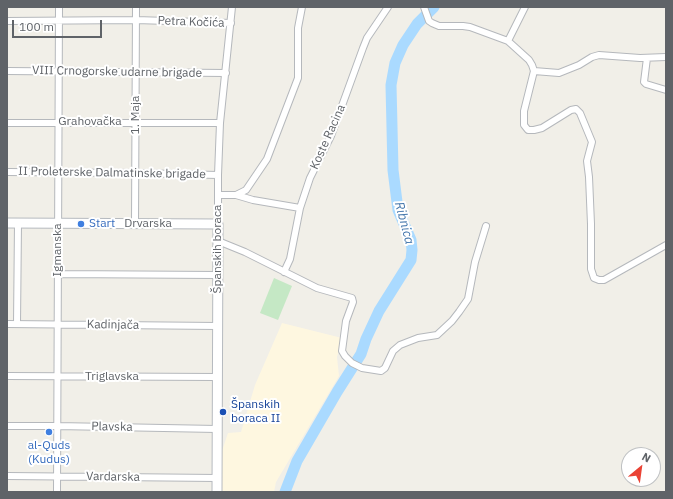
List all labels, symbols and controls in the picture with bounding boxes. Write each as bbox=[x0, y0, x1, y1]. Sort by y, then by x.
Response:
scale bar bbox=[14, 12, 104, 38]
street label: Petra Kočića bbox=[157, 14, 225, 30]
text: 100 m bbox=[19, 19, 54, 34]
street label: VIII Crnogorske udarne brigade bbox=[32, 63, 202, 81]
street label: 1. Maja bbox=[129, 96, 143, 134]
street label: Koste Racina bbox=[307, 102, 349, 172]
street label: Grahovačka bbox=[58, 115, 122, 129]
street label: II Proleterske Dalmatinske brigade bbox=[18, 164, 206, 182]
water label: Ribnica bbox=[391, 200, 417, 246]
street label: Španskih boraca bbox=[211, 205, 225, 293]
place label: Start bbox=[89, 217, 115, 231]
street label: Drvarska bbox=[124, 217, 172, 231]
marker: Start bbox=[76, 219, 86, 229]
street label: Igmanska bbox=[51, 223, 65, 277]
street label: Kadinjača bbox=[87, 317, 139, 333]
street label: Triglavska bbox=[85, 370, 139, 384]
place label: Španskih boraca II bbox=[231, 398, 280, 426]
marker: Španskih boraca II bbox=[218, 407, 228, 417]
street label: Plavska bbox=[91, 419, 133, 435]
marker: al-Quds (Kudus) bbox=[44, 427, 54, 437]
place label: al-Quds (Kudus) bbox=[28, 439, 70, 467]
north arrow bbox=[621, 447, 661, 487]
text: N bbox=[639, 449, 653, 465]
street label: Vardarska bbox=[86, 469, 140, 485]

